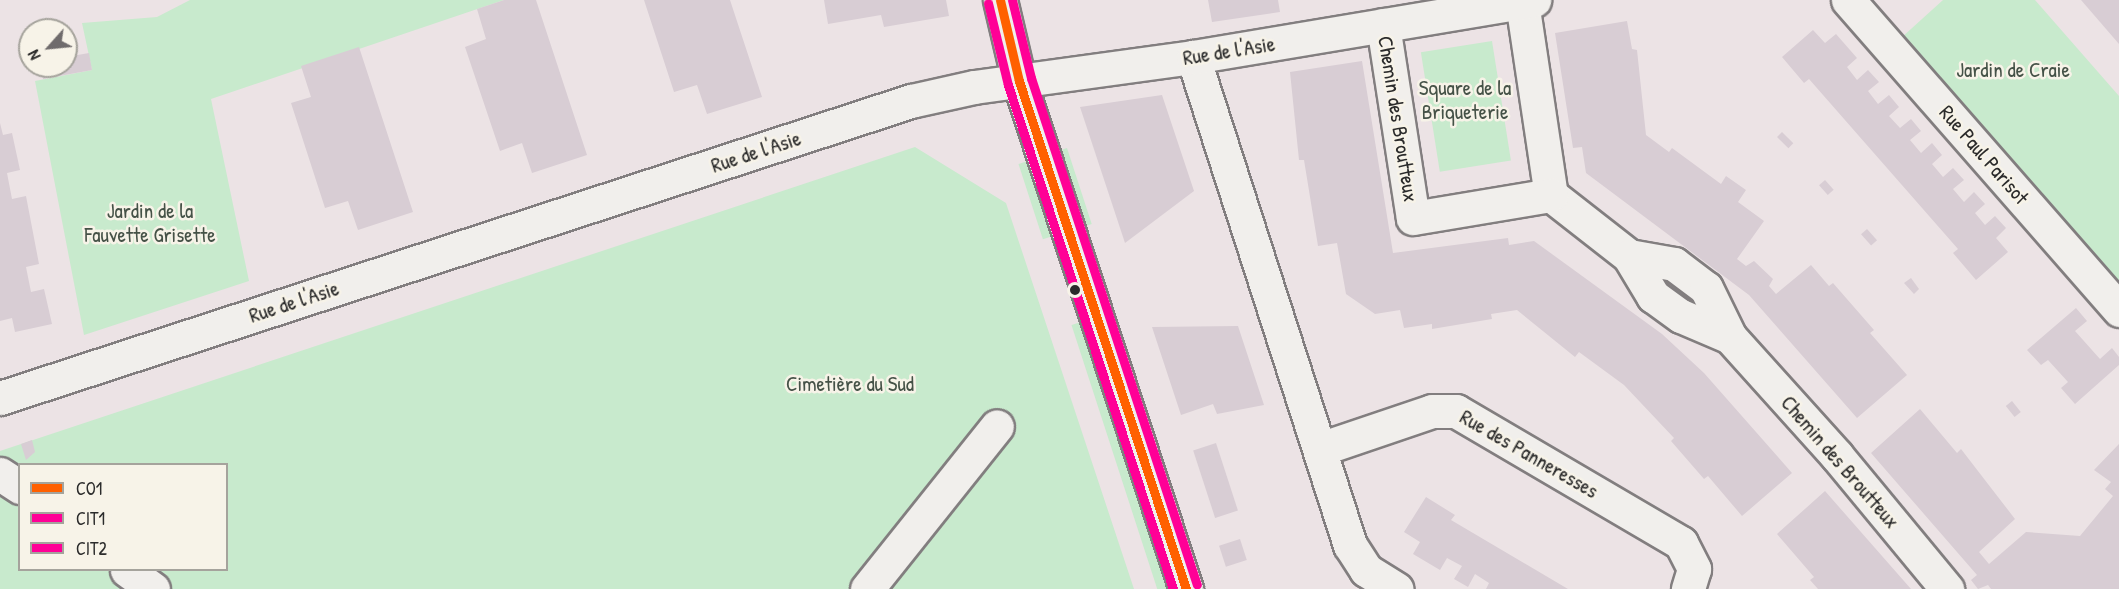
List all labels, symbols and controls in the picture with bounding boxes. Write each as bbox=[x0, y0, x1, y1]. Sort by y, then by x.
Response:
north arrow bbox=[18, 18, 78, 78]
street label: Rue de l'Asie bbox=[1181, 31, 1277, 71]
street label: Chemin des Broutteux bbox=[1372, 34, 1424, 204]
text: N bbox=[22, 46, 45, 64]
park label: Jardin de Craie bbox=[1956, 57, 2070, 83]
park label: Square de la Briqueterie bbox=[1419, 75, 1511, 125]
street label: Rue Paul Parisot bbox=[1934, 100, 2034, 210]
street label: Rue de l'Asie bbox=[708, 126, 804, 178]
park label: Jardin de la Fauvette Grisette bbox=[84, 198, 216, 248]
street label: Rue de l'Asie bbox=[246, 276, 342, 328]
unlabelled marker bbox=[1069, 284, 1081, 296]
park label: Cimetière du Sud bbox=[786, 371, 914, 397]
street label: Chemin des Broutteux bbox=[1775, 390, 1905, 534]
street label: Rue des Panneresses bbox=[1455, 404, 1603, 504]
legend bbox=[18, 463, 228, 571]
text: CO1 bbox=[76, 476, 102, 501]
text: CIT1 bbox=[76, 506, 105, 531]
text: CIT2 bbox=[76, 536, 107, 561]

